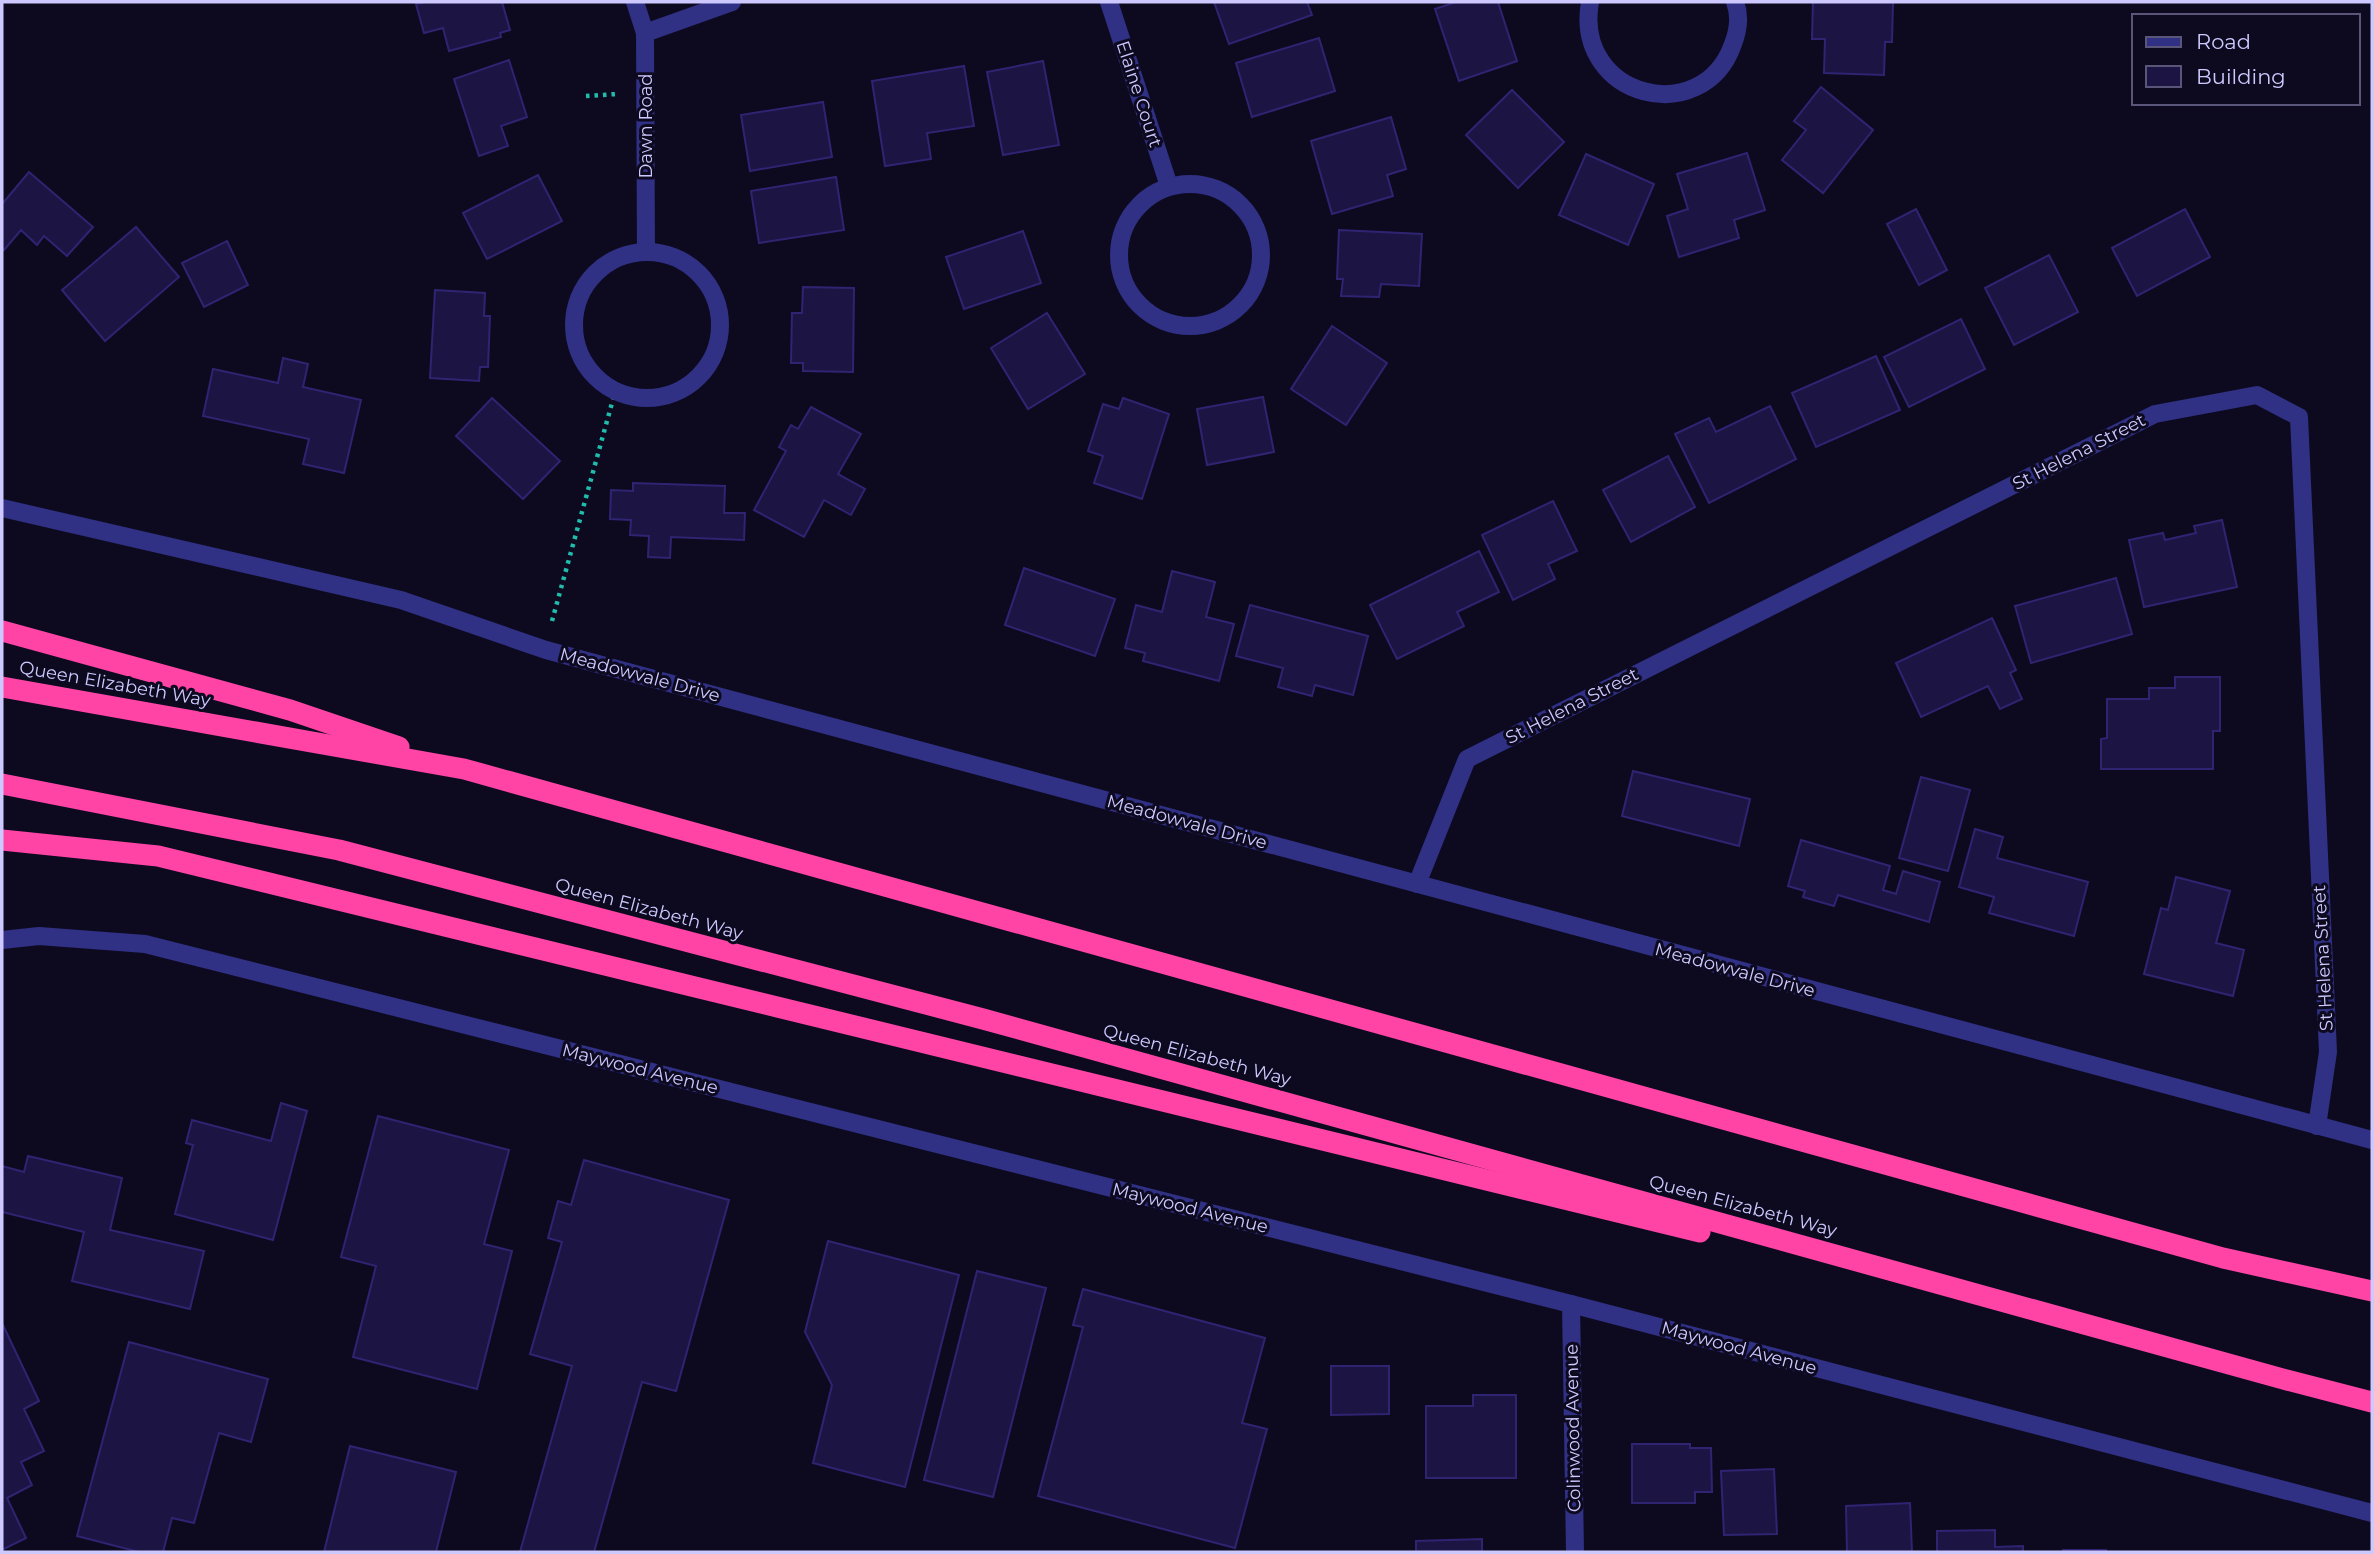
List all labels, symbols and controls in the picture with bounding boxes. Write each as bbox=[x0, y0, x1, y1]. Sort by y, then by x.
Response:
legend bbox=[2132, 14, 2360, 105]
text: Road bbox=[2196, 29, 2251, 54]
street label: Elaine Court bbox=[1111, 38, 1167, 150]
text: Building bbox=[2196, 64, 2286, 89]
street label: Dawn Road bbox=[635, 73, 657, 179]
street label: St Helena Street bbox=[2009, 409, 2149, 495]
street label: Meadowvale Drive bbox=[557, 643, 723, 707]
street label: Queen Elizabeth Way bbox=[18, 656, 213, 712]
street label: St Helena Street bbox=[1502, 663, 1642, 749]
street label: Meadowvale Drive bbox=[1104, 790, 1270, 854]
street label: Queen Elizabeth Way bbox=[553, 873, 746, 945]
street label: St Helena Street bbox=[2308, 884, 2338, 1032]
street label: Meadowvale Drive bbox=[1652, 938, 1818, 1002]
street label: Queen Elizabeth Way bbox=[1101, 1019, 1294, 1091]
street label: Maywood Avenue bbox=[560, 1039, 720, 1099]
street label: Queen Elizabeth Way bbox=[1647, 1170, 1840, 1242]
street label: Maywood Avenue bbox=[1110, 1178, 1270, 1238]
street label: Maywood Avenue bbox=[1659, 1317, 1819, 1379]
street label: Colinwood Avenue bbox=[1561, 1344, 1585, 1512]

